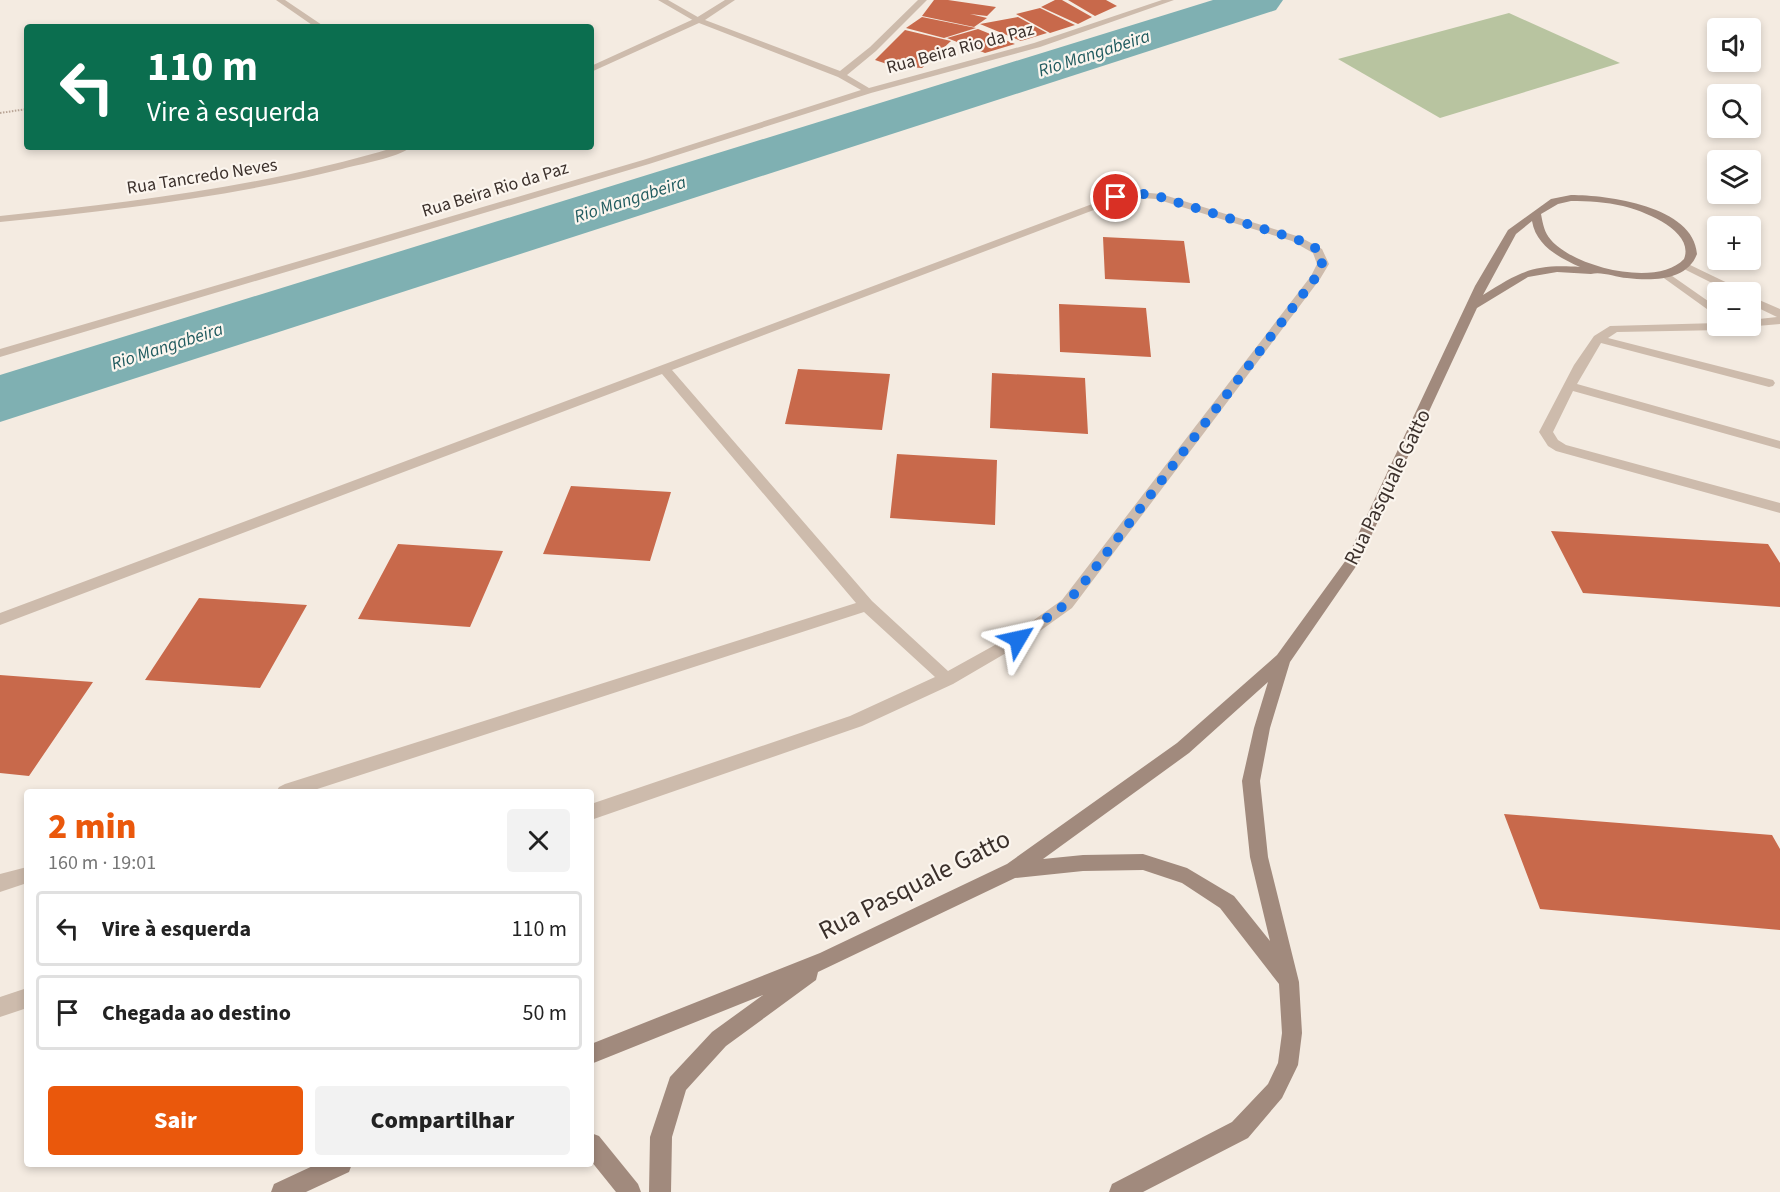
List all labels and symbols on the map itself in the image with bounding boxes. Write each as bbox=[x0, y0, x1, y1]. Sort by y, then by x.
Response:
street label: Rua Beira Rio da Paz bbox=[883, 17, 1037, 80]
water label: Rio Mangabeira bbox=[1035, 24, 1154, 83]
street label: Rua Tancredo Neves bbox=[125, 152, 279, 201]
street label: Rua Beira Rio da Paz bbox=[419, 155, 572, 224]
water label: Rio Mangabeira bbox=[571, 170, 690, 229]
pin bbox=[1090, 171, 1141, 222]
water label: Rio Mangabeira bbox=[108, 317, 227, 376]
street label: Rua Pasquale Gatto bbox=[1336, 404, 1438, 570]
position arrow bbox=[986, 607, 1050, 671]
street label: Rua Pasquale Gatto bbox=[812, 820, 1017, 949]

